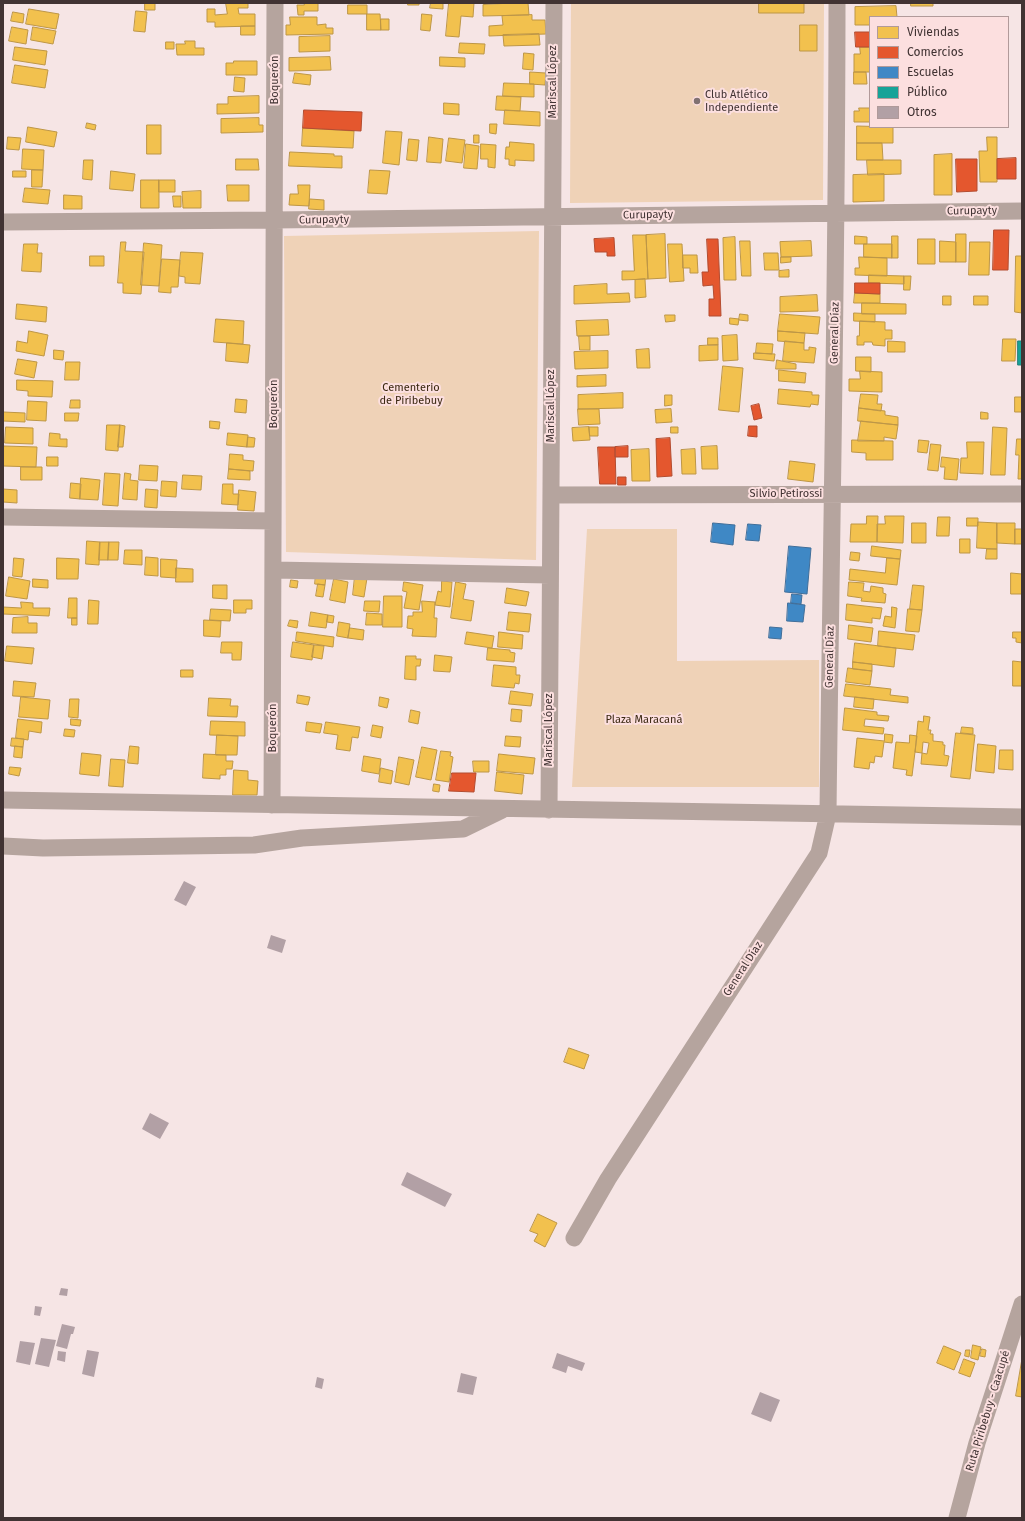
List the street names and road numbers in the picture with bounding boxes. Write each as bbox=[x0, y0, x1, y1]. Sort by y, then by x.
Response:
street label: Mariscal López bbox=[546, 45, 560, 119]
street label: Boquerón bbox=[268, 56, 282, 104]
street label: Curupayty bbox=[947, 204, 997, 218]
street label: Curupayty bbox=[623, 208, 673, 222]
street label: Curupayty bbox=[299, 213, 349, 227]
street label: General Díaz bbox=[828, 302, 842, 364]
street label: Mariscal López bbox=[544, 369, 558, 443]
street label: Boquerón bbox=[267, 380, 281, 428]
street label: Silvio Petirossi bbox=[750, 487, 822, 501]
street label: General Díaz bbox=[823, 626, 837, 688]
street label: Mariscal López bbox=[542, 693, 556, 767]
street label: Boquerón bbox=[266, 704, 280, 752]
street label: General Díaz bbox=[721, 939, 765, 999]
street label: Ruta Piribebuy - Caacupé bbox=[963, 1349, 1013, 1473]

